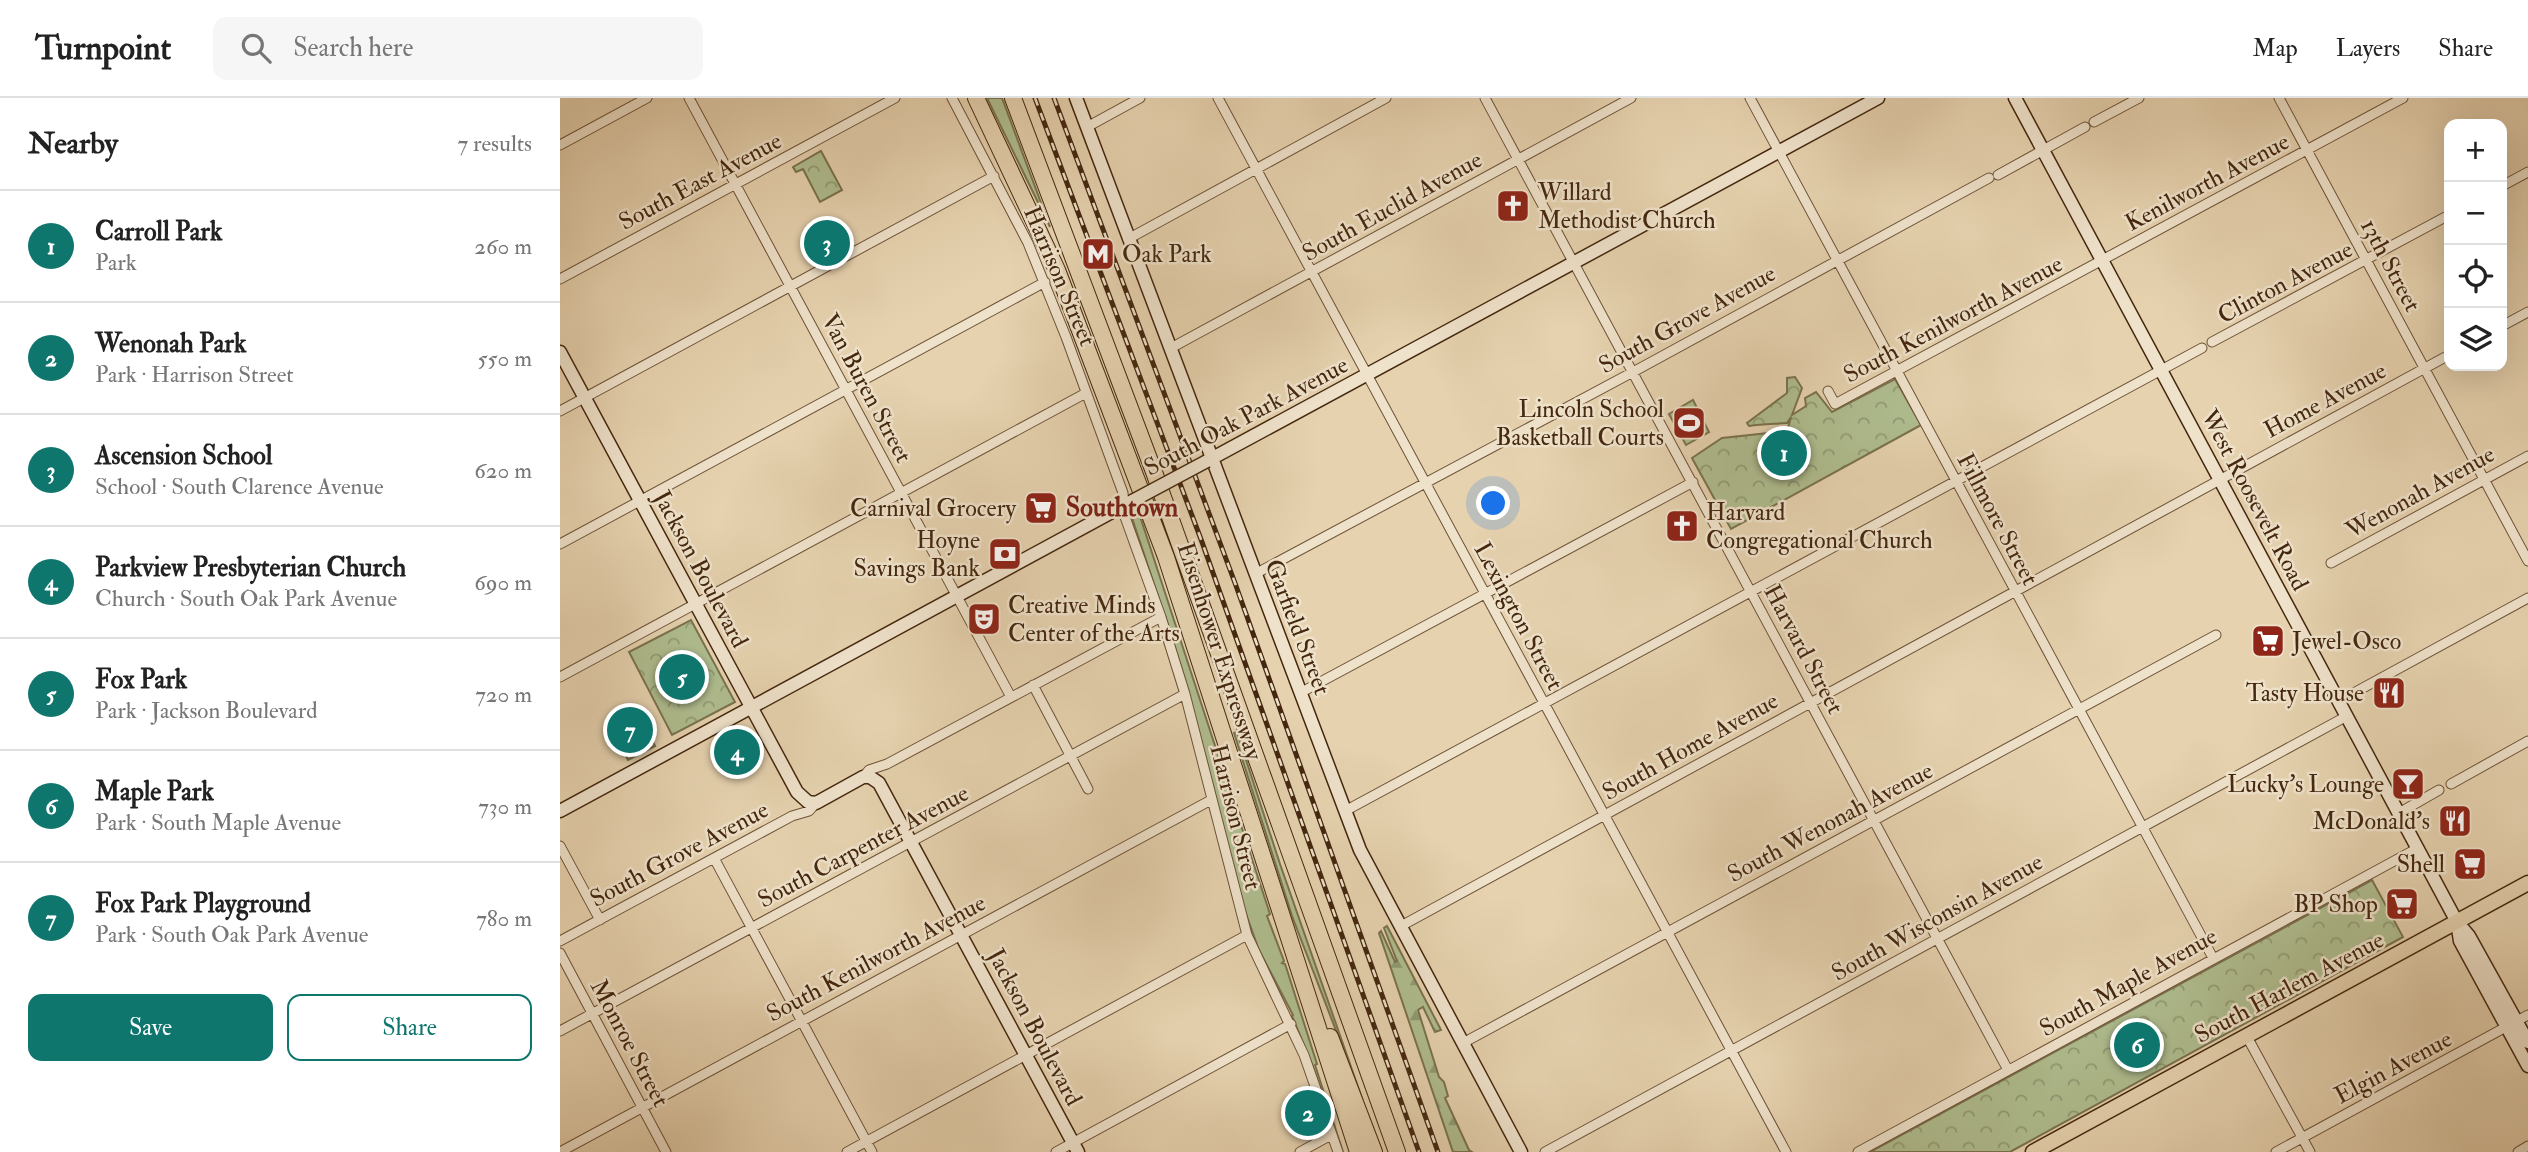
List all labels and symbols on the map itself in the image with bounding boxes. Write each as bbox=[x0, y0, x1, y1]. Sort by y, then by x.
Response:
street label: South East Avenue bbox=[613, 125, 787, 237]
street label: Kenilworth Avenue bbox=[2120, 126, 2295, 239]
street label: South Euclid Avenue bbox=[1297, 144, 1488, 269]
place label: Willard Methodist Church bbox=[1537, 177, 1716, 236]
church icon: Willard Methodist Church bbox=[1494, 187, 1532, 225]
street label: Harrison Street bbox=[1016, 202, 1103, 351]
street label: 13th Street bbox=[2353, 213, 2428, 317]
pin: 3 bbox=[804, 217, 850, 269]
street label: Clinton Avenue bbox=[2212, 234, 2358, 331]
metro station icon: Oak Park bbox=[1079, 235, 1117, 273]
place label: Oak Park bbox=[1122, 239, 1212, 270]
street label: South Kenilworth Avenue bbox=[1838, 248, 2068, 390]
street label: South Grove Avenue bbox=[1593, 258, 1781, 381]
street label: Van Buren Street bbox=[814, 308, 919, 468]
street label: South Oak Park Avenue bbox=[1139, 350, 1354, 483]
street label: Home Avenue bbox=[2259, 355, 2392, 446]
place label: Lincoln School Basketball Courts bbox=[1496, 394, 1664, 453]
street label: West Roosevelt Road bbox=[2193, 403, 2315, 596]
sports icon: Lincoln School Basketball Courts bbox=[1670, 404, 1708, 442]
pin: 1 bbox=[1761, 427, 1807, 479]
street label: Wenonah Avenue bbox=[2339, 439, 2500, 547]
street label: Fillmore Street bbox=[1950, 448, 2045, 591]
street label: Jackson Boulevard bbox=[646, 484, 755, 653]
your location bbox=[1476, 486, 1510, 520]
supermarket icon: Carnival Grocery bbox=[1022, 489, 1060, 527]
district label: Southtown bbox=[1066, 492, 1179, 524]
place label: Carnival Grocery bbox=[850, 493, 1016, 524]
place label: Harvard Congregational Church bbox=[1706, 497, 1933, 556]
church icon: Harvard Congregational Church bbox=[1663, 507, 1701, 545]
place label: Hoyne Savings Bank bbox=[853, 525, 980, 584]
bank icon: Hoyne Savings Bank bbox=[986, 535, 1024, 573]
street label: Lexington Street bbox=[1467, 537, 1571, 696]
street label: Eisenhower Expressway bbox=[1170, 538, 1270, 764]
street label: Garfield Street bbox=[1257, 555, 1338, 700]
street label: Harvard Street bbox=[1756, 579, 1851, 720]
place label: Creative Minds Center of the Arts bbox=[1008, 590, 1180, 649]
theatre icon: Creative Minds Center of the Arts bbox=[965, 600, 1003, 638]
supermarket icon: Jewel-Osco bbox=[2249, 622, 2287, 660]
place label: Jewel-Osco bbox=[2291, 626, 2401, 657]
pin: 5 bbox=[659, 651, 705, 703]
restaurant icon: Tasty House bbox=[2370, 674, 2408, 712]
place label: Tasty House bbox=[2246, 678, 2364, 709]
street label: South Home Avenue bbox=[1597, 685, 1784, 808]
pin: 7 bbox=[607, 704, 653, 756]
pin: 4 bbox=[714, 726, 760, 778]
street label: Harrison Street bbox=[1202, 741, 1269, 893]
street label: South Wenonah Avenue bbox=[1722, 755, 1938, 890]
bar icon: Lucky's Lounge bbox=[2389, 765, 2427, 803]
place label: Lucky's Lounge bbox=[2227, 769, 2384, 800]
street label: South Carpenter Avenue bbox=[752, 778, 974, 915]
street label: South Grove Avenue bbox=[585, 794, 774, 915]
restaurant icon: McDonald's bbox=[2436, 802, 2474, 840]
place label: McDonald's bbox=[2312, 806, 2430, 837]
supermarket icon: Shell bbox=[2451, 845, 2489, 883]
street label: South Wisconsin Avenue bbox=[1826, 846, 2048, 988]
place label: Shell bbox=[2397, 849, 2445, 880]
supermarket icon: BP Shop bbox=[2383, 885, 2421, 923]
street label: South Kenilworth Avenue bbox=[761, 887, 991, 1029]
place label: BP Shop bbox=[2294, 889, 2378, 920]
street label: South Maple Avenue bbox=[2034, 921, 2222, 1044]
street label: South Harlem Avenue bbox=[2189, 924, 2389, 1050]
street label: Jackson Boulevard bbox=[980, 942, 1089, 1111]
street label: Monroe Street bbox=[583, 974, 676, 1113]
pin: 6 bbox=[2114, 1019, 2160, 1071]
street label: Elgin Avenue bbox=[2329, 1024, 2457, 1111]
pin: 2 bbox=[1285, 1087, 1331, 1139]

